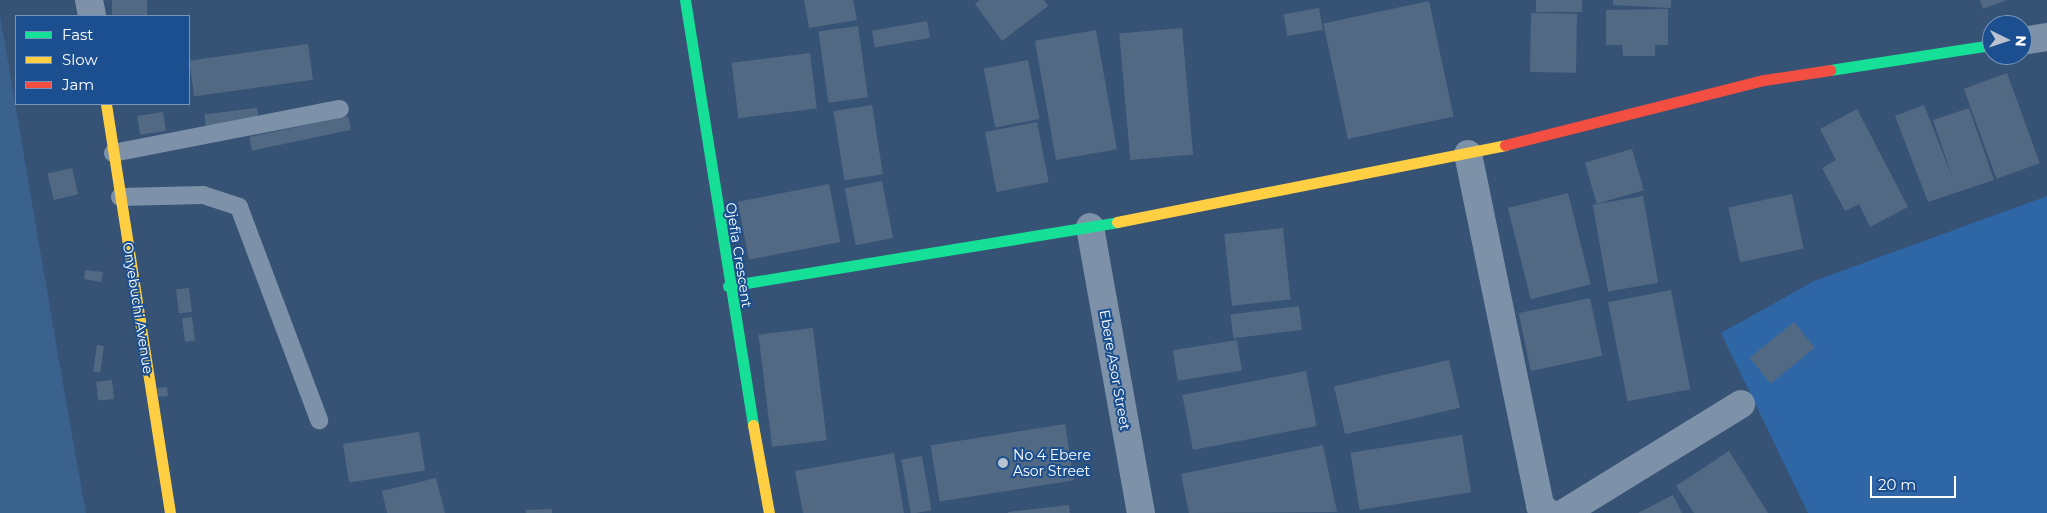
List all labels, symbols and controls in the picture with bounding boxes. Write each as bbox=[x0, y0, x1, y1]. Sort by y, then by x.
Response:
legend bbox=[15, 15, 190, 105]
north arrow bbox=[1982, 15, 2032, 65]
text: Fast bbox=[62, 25, 93, 44]
text: N bbox=[2012, 35, 2030, 47]
text: Slow bbox=[62, 50, 98, 69]
text: Jam bbox=[62, 75, 94, 94]
street label: Ojefia Crescent bbox=[722, 201, 756, 309]
street label: Onyebuchi Avenue bbox=[119, 241, 157, 375]
street label: Ebere Asor Street bbox=[1096, 308, 1134, 432]
place label: No 4 Ebere Asor Street bbox=[1013, 447, 1091, 480]
marker: No 4 Ebere Asor Street bbox=[997, 457, 1009, 469]
scale bar bbox=[1872, 466, 1958, 498]
text: 20 m bbox=[1878, 475, 1916, 494]

